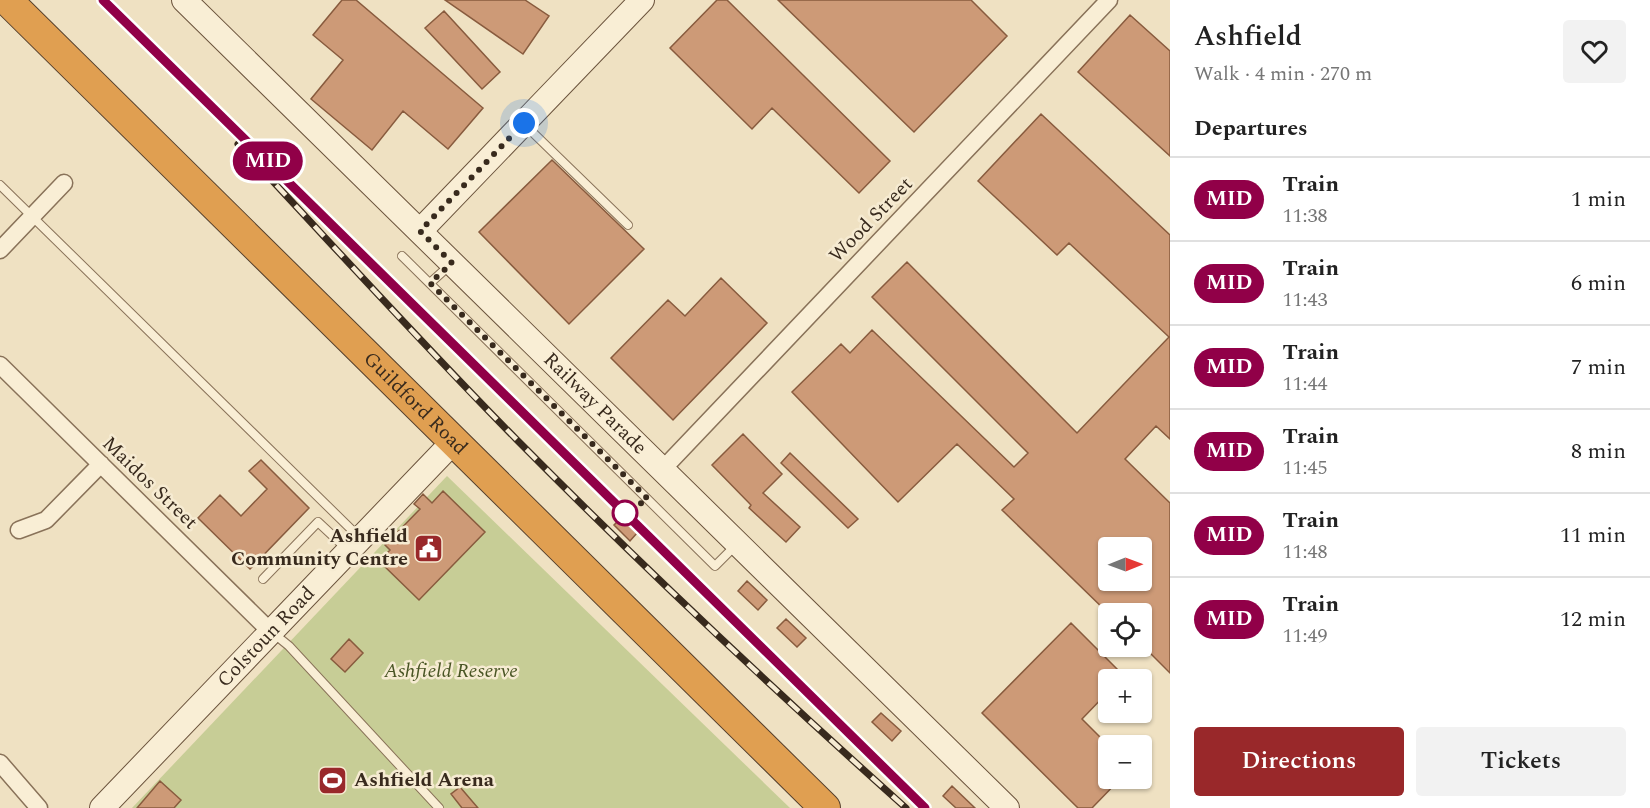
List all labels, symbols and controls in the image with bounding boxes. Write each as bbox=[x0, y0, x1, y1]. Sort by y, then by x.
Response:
text: Ashfield bbox=[1194, 15, 1302, 58]
button: heart bbox=[1563, 20, 1626, 83]
text: Walk · 4 min · 270 m bbox=[1194, 59, 1372, 89]
your location bbox=[509, 108, 539, 138]
text: Departures bbox=[1194, 112, 1308, 145]
line badge: MID bbox=[234, 142, 302, 180]
text: MID bbox=[245, 145, 291, 177]
text: Train bbox=[1282, 168, 1339, 201]
street label: Wood Street bbox=[822, 170, 920, 270]
text: MID bbox=[1206, 183, 1252, 215]
text: 1 min bbox=[1571, 183, 1626, 216]
text: 11:38 bbox=[1282, 201, 1327, 231]
text: Train bbox=[1282, 252, 1339, 285]
text: MID bbox=[1206, 267, 1252, 299]
text: 6 min bbox=[1571, 267, 1626, 300]
text: 11:43 bbox=[1282, 285, 1327, 315]
text: Train bbox=[1282, 336, 1339, 369]
street label: Guildford Road bbox=[356, 345, 475, 462]
street label: Railway Parade bbox=[536, 345, 654, 462]
text: MID bbox=[1206, 351, 1252, 383]
text: 7 min bbox=[1571, 351, 1626, 384]
text: 11:44 bbox=[1282, 369, 1327, 399]
text: Train bbox=[1282, 420, 1339, 453]
street label: Maidos Street bbox=[95, 429, 205, 537]
text: MID bbox=[1206, 435, 1252, 467]
text: 8 min bbox=[1571, 435, 1626, 468]
text: 11:45 bbox=[1282, 453, 1327, 483]
unlabelled marker bbox=[612, 500, 638, 526]
text: Train bbox=[1282, 504, 1339, 537]
text: MID bbox=[1206, 519, 1252, 551]
text: 11 min bbox=[1560, 519, 1626, 552]
place label: Ashfield Community Centre bbox=[231, 521, 408, 574]
public building icon: Ashfield Community Centre bbox=[413, 532, 445, 564]
north arrow bbox=[1098, 537, 1152, 591]
map controls bbox=[1098, 537, 1152, 789]
text: 11:48 bbox=[1282, 537, 1327, 567]
street label: Colstoun Road bbox=[210, 579, 322, 694]
text: Train bbox=[1282, 588, 1339, 621]
button: locate bbox=[1098, 603, 1152, 657]
text: MID bbox=[1206, 603, 1252, 635]
text: 12 min bbox=[1560, 603, 1626, 636]
text: 11:49 bbox=[1282, 621, 1327, 651]
park label: Ashfield Reserve bbox=[383, 656, 518, 686]
button: + bbox=[1098, 669, 1152, 723]
button: Directions bbox=[1194, 727, 1404, 796]
button: Tickets bbox=[1416, 727, 1626, 796]
button: − bbox=[1098, 735, 1152, 789]
sports icon: Ashfield Arena bbox=[317, 764, 349, 796]
place label: Ashfield Arena bbox=[354, 765, 495, 795]

